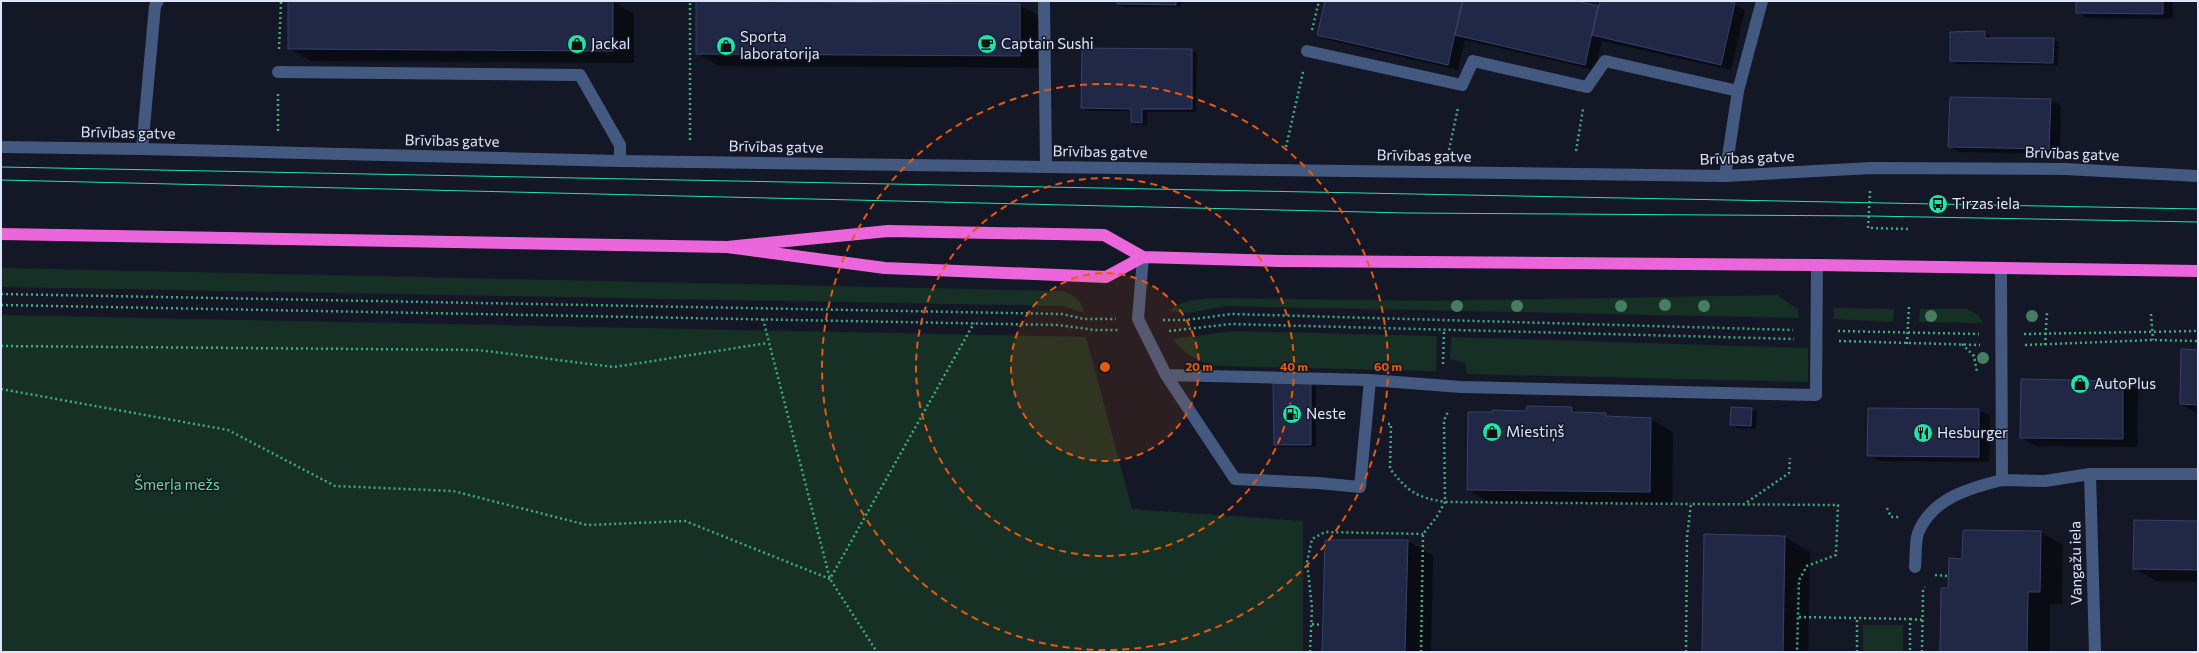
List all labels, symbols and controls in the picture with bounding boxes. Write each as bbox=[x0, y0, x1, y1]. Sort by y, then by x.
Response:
place label: Sporta laboratorija bbox=[740, 27, 820, 62]
shop icon: Jackal bbox=[566, 33, 588, 55]
cafe icon: Captain Sushi bbox=[976, 33, 998, 55]
place label: Jackal bbox=[591, 34, 630, 52]
place label: Captain Sushi bbox=[1001, 34, 1094, 52]
shop icon: Sporta laboratorija bbox=[715, 35, 737, 57]
street label: Brīvības gatve bbox=[80, 122, 176, 142]
street label: Brīvības gatve bbox=[404, 130, 500, 150]
street label: Brīvības gatve bbox=[728, 136, 824, 156]
street label: Brīvības gatve bbox=[1052, 141, 1148, 161]
street label: Brīvības gatve bbox=[2024, 142, 2120, 164]
street label: Brīvības gatve bbox=[1376, 145, 1472, 165]
street label: Brīvības gatve bbox=[1699, 146, 1795, 168]
bus stop icon: Tirzas iela bbox=[1927, 193, 1949, 215]
place label: Tirzas iela bbox=[1952, 194, 2020, 212]
text: 20 m bbox=[1185, 359, 1213, 373]
text: 40 m bbox=[1280, 359, 1308, 373]
text: 60 m bbox=[1374, 359, 1402, 373]
centre of rings bbox=[1098, 360, 1112, 374]
shop icon: AutoPlus bbox=[2069, 373, 2091, 395]
place label: AutoPlus bbox=[2094, 374, 2156, 392]
fuel station icon: Neste bbox=[1281, 403, 1303, 425]
place label: Neste bbox=[1306, 404, 1346, 422]
shop icon: Miestiņš bbox=[1481, 421, 1503, 443]
place label: Miestiņš bbox=[1506, 422, 1565, 442]
restaurant icon: Hesburger bbox=[1912, 422, 1934, 444]
place label: Hesburger bbox=[1937, 423, 2008, 441]
park label: Šmerļa mežs bbox=[134, 474, 220, 495]
street label: Vangažu iela bbox=[2065, 521, 2085, 605]

